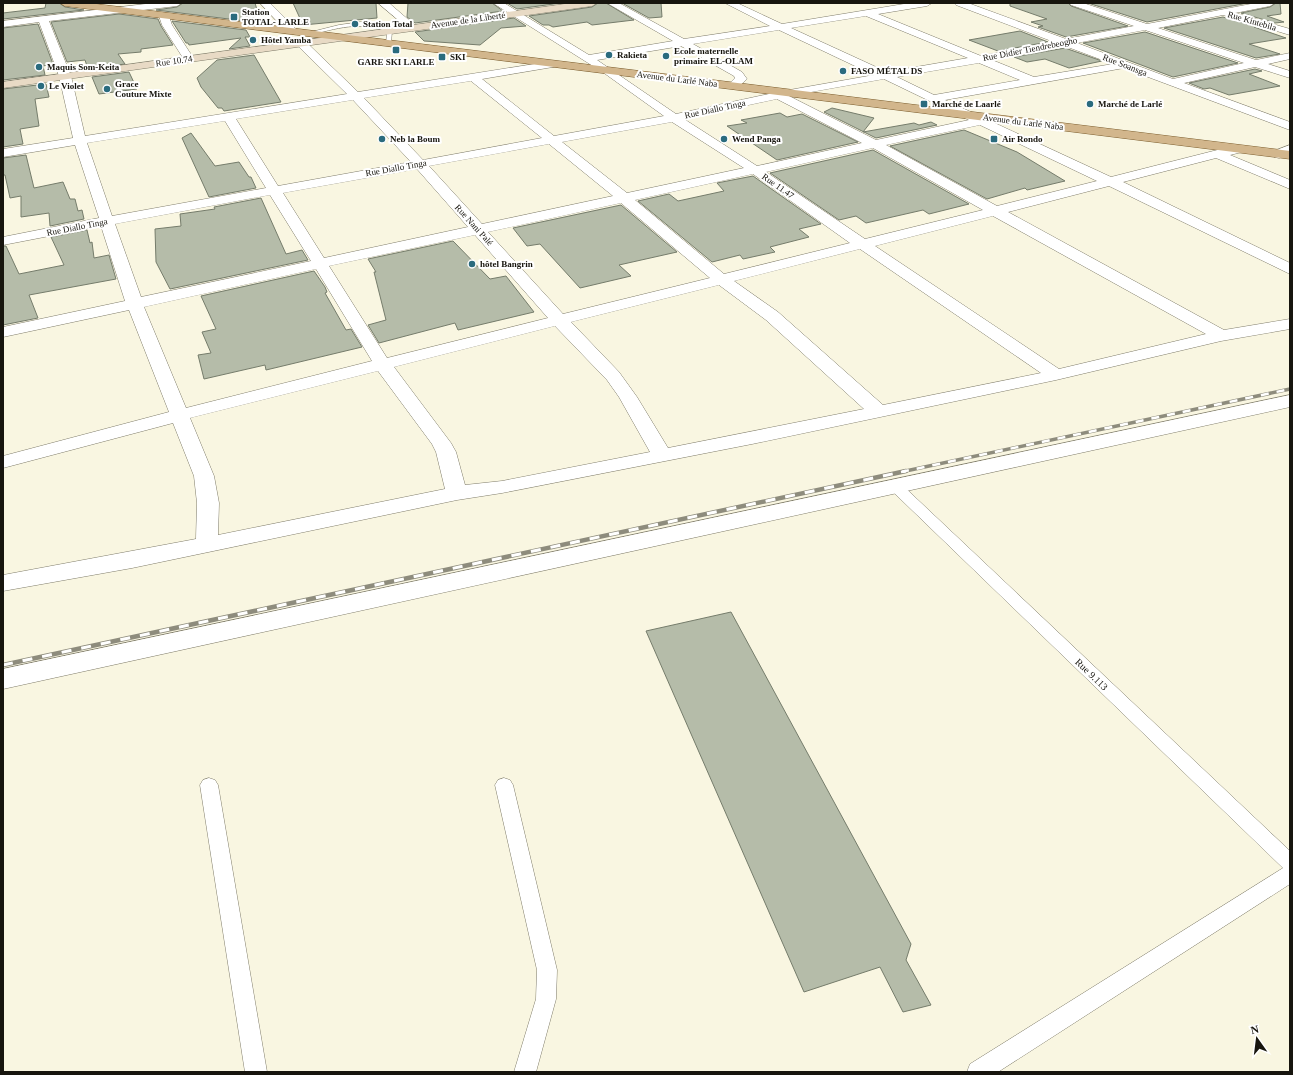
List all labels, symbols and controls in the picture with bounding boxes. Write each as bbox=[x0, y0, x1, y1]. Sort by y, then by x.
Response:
place label: Station TOTAL- LARLE bbox=[242, 7, 309, 27]
street label: Rue Kintebila bbox=[1226, 9, 1278, 33]
street label: Avenue de la Liberté bbox=[430, 10, 506, 30]
marker: Station TOTAL- LARLE bbox=[229, 12, 239, 22]
marker: Station Total bbox=[350, 19, 360, 29]
place label: Station Total bbox=[363, 19, 413, 29]
marker: Hôtel Yamba bbox=[248, 35, 258, 45]
place label: Hôtel Yamba bbox=[261, 35, 311, 45]
street label: Rue Didier Tiendrebeogho bbox=[982, 35, 1079, 63]
marker: GARE SKI LARLE bbox=[391, 45, 401, 55]
place label: Ecole maternelle primaire EL-OLAM bbox=[674, 46, 754, 66]
marker: Rakieta bbox=[604, 50, 614, 60]
place label: Rakieta bbox=[617, 50, 647, 60]
marker: Ecole maternelle primaire EL-OLAM bbox=[661, 51, 671, 61]
marker: SKI bbox=[437, 52, 447, 62]
place label: SKI bbox=[450, 52, 466, 62]
street label: Rue Soansga bbox=[1101, 52, 1149, 78]
street label: Rue 10.74 bbox=[155, 53, 194, 69]
place label: GARE SKI LARLE bbox=[357, 57, 435, 67]
marker: Maquis Som-Keita bbox=[34, 62, 44, 72]
place label: Maquis Som-Keita bbox=[47, 62, 120, 72]
marker: FASO MÉTAL DS bbox=[838, 66, 848, 76]
place label: FASO MÉTAL DS bbox=[851, 66, 922, 76]
street label: Avenue du Larlé Naba bbox=[636, 69, 718, 89]
place label: Grace Couture Mixte bbox=[115, 79, 172, 99]
marker: Le Violet bbox=[36, 81, 46, 91]
place label: Le Violet bbox=[49, 81, 84, 91]
marker: Grace Couture Mixte bbox=[102, 84, 112, 94]
street label: Rue Diallo Tinga bbox=[684, 98, 746, 120]
marker: Marché de Laarlé bbox=[919, 99, 929, 109]
place label: Marché de Laarlé bbox=[932, 99, 1001, 109]
marker: Marché de Larlé bbox=[1085, 99, 1095, 109]
place label: Marché de Larlé bbox=[1098, 99, 1162, 109]
street label: Avenue du Larlé Naba bbox=[982, 112, 1064, 132]
marker: Neb la Boum bbox=[377, 134, 387, 144]
place label: Neb la Boum bbox=[390, 134, 441, 144]
marker: Wend Panga bbox=[719, 134, 729, 144]
place label: Wend Panga bbox=[732, 134, 781, 144]
marker: Air Rondo bbox=[989, 134, 999, 144]
place label: Air Rondo bbox=[1002, 134, 1043, 144]
street label: Rue Diallo Tinga bbox=[365, 158, 427, 178]
street label: Rue 11.47 bbox=[760, 171, 796, 201]
street label: Rue Nani Palé bbox=[453, 202, 495, 248]
street label: Rue Diallo Tinga bbox=[46, 216, 108, 238]
marker: hôtel Bangrin bbox=[467, 259, 477, 269]
place label: hôtel Bangrin bbox=[480, 259, 533, 269]
street label: Rue 9.113 bbox=[1073, 656, 1110, 692]
north arrow bbox=[1237, 1019, 1277, 1059]
text: N bbox=[1249, 1023, 1260, 1036]

